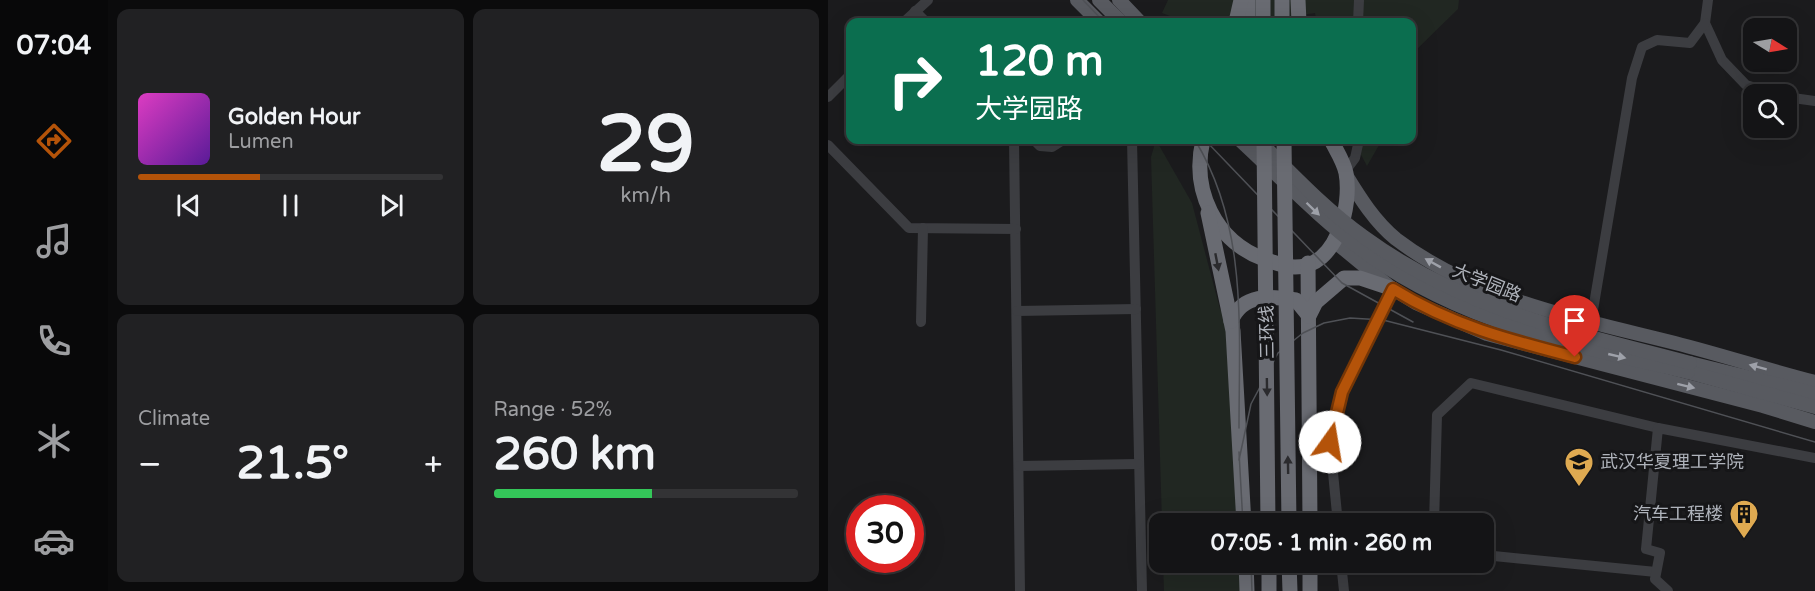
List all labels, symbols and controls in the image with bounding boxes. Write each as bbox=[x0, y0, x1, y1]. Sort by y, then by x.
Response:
north arrow bbox=[1743, 18, 1797, 72]
map controls bbox=[1743, 18, 1797, 138]
text: 07:04 bbox=[17, 29, 91, 62]
text: 120 m bbox=[975, 36, 1104, 87]
icon: right bbox=[876, 42, 954, 120]
button: search bbox=[1743, 84, 1797, 138]
text: 大学园路 bbox=[975, 93, 1083, 126]
text: 29 bbox=[597, 98, 695, 192]
text: Golden Hour bbox=[228, 104, 360, 130]
icon: directions bbox=[33, 120, 75, 162]
text: Lumen bbox=[228, 130, 294, 154]
text: km/h bbox=[621, 184, 671, 208]
icon: previous bbox=[172, 189, 205, 222]
icon: pause bbox=[274, 189, 307, 222]
icon: next bbox=[375, 189, 408, 222]
one-way arrow bbox=[1305, 202, 1320, 216]
icon: music bbox=[33, 220, 75, 262]
one-way arrow bbox=[1213, 252, 1222, 271]
one-way arrow bbox=[1425, 259, 1442, 269]
street label: 大学园路 bbox=[1450, 259, 1524, 307]
pin bbox=[1549, 295, 1600, 357]
icon: arrive bbox=[1558, 304, 1591, 337]
street label: 三环线 bbox=[1256, 305, 1278, 359]
icon: phone bbox=[33, 320, 75, 362]
one-way arrow bbox=[1608, 351, 1626, 361]
one-way arrow bbox=[1749, 362, 1767, 372]
one-way arrow bbox=[1262, 377, 1272, 396]
one-way arrow bbox=[1677, 381, 1695, 391]
text: Range · 52% bbox=[494, 398, 612, 422]
text: Climate bbox=[138, 407, 210, 431]
position arrow bbox=[1298, 410, 1362, 474]
icon: climate bbox=[33, 420, 75, 462]
text: 260 km bbox=[494, 428, 656, 482]
text: 21.5° bbox=[236, 437, 349, 491]
text: − bbox=[138, 445, 162, 484]
text: + bbox=[424, 445, 442, 484]
school or university icon: 武汉华夏理工学院 bbox=[1563, 446, 1595, 488]
place label: 武汉华夏理工学院 bbox=[1600, 451, 1744, 473]
one-way arrow bbox=[1283, 456, 1293, 475]
speed limit sign: 30 bbox=[846, 495, 924, 573]
building icon: 汽车工程楼 bbox=[1728, 498, 1760, 540]
place label: 汽车工程楼 bbox=[1633, 503, 1723, 525]
icon: car bbox=[33, 520, 75, 562]
text: 07:05 · 1 min · 260 m bbox=[1211, 530, 1432, 556]

